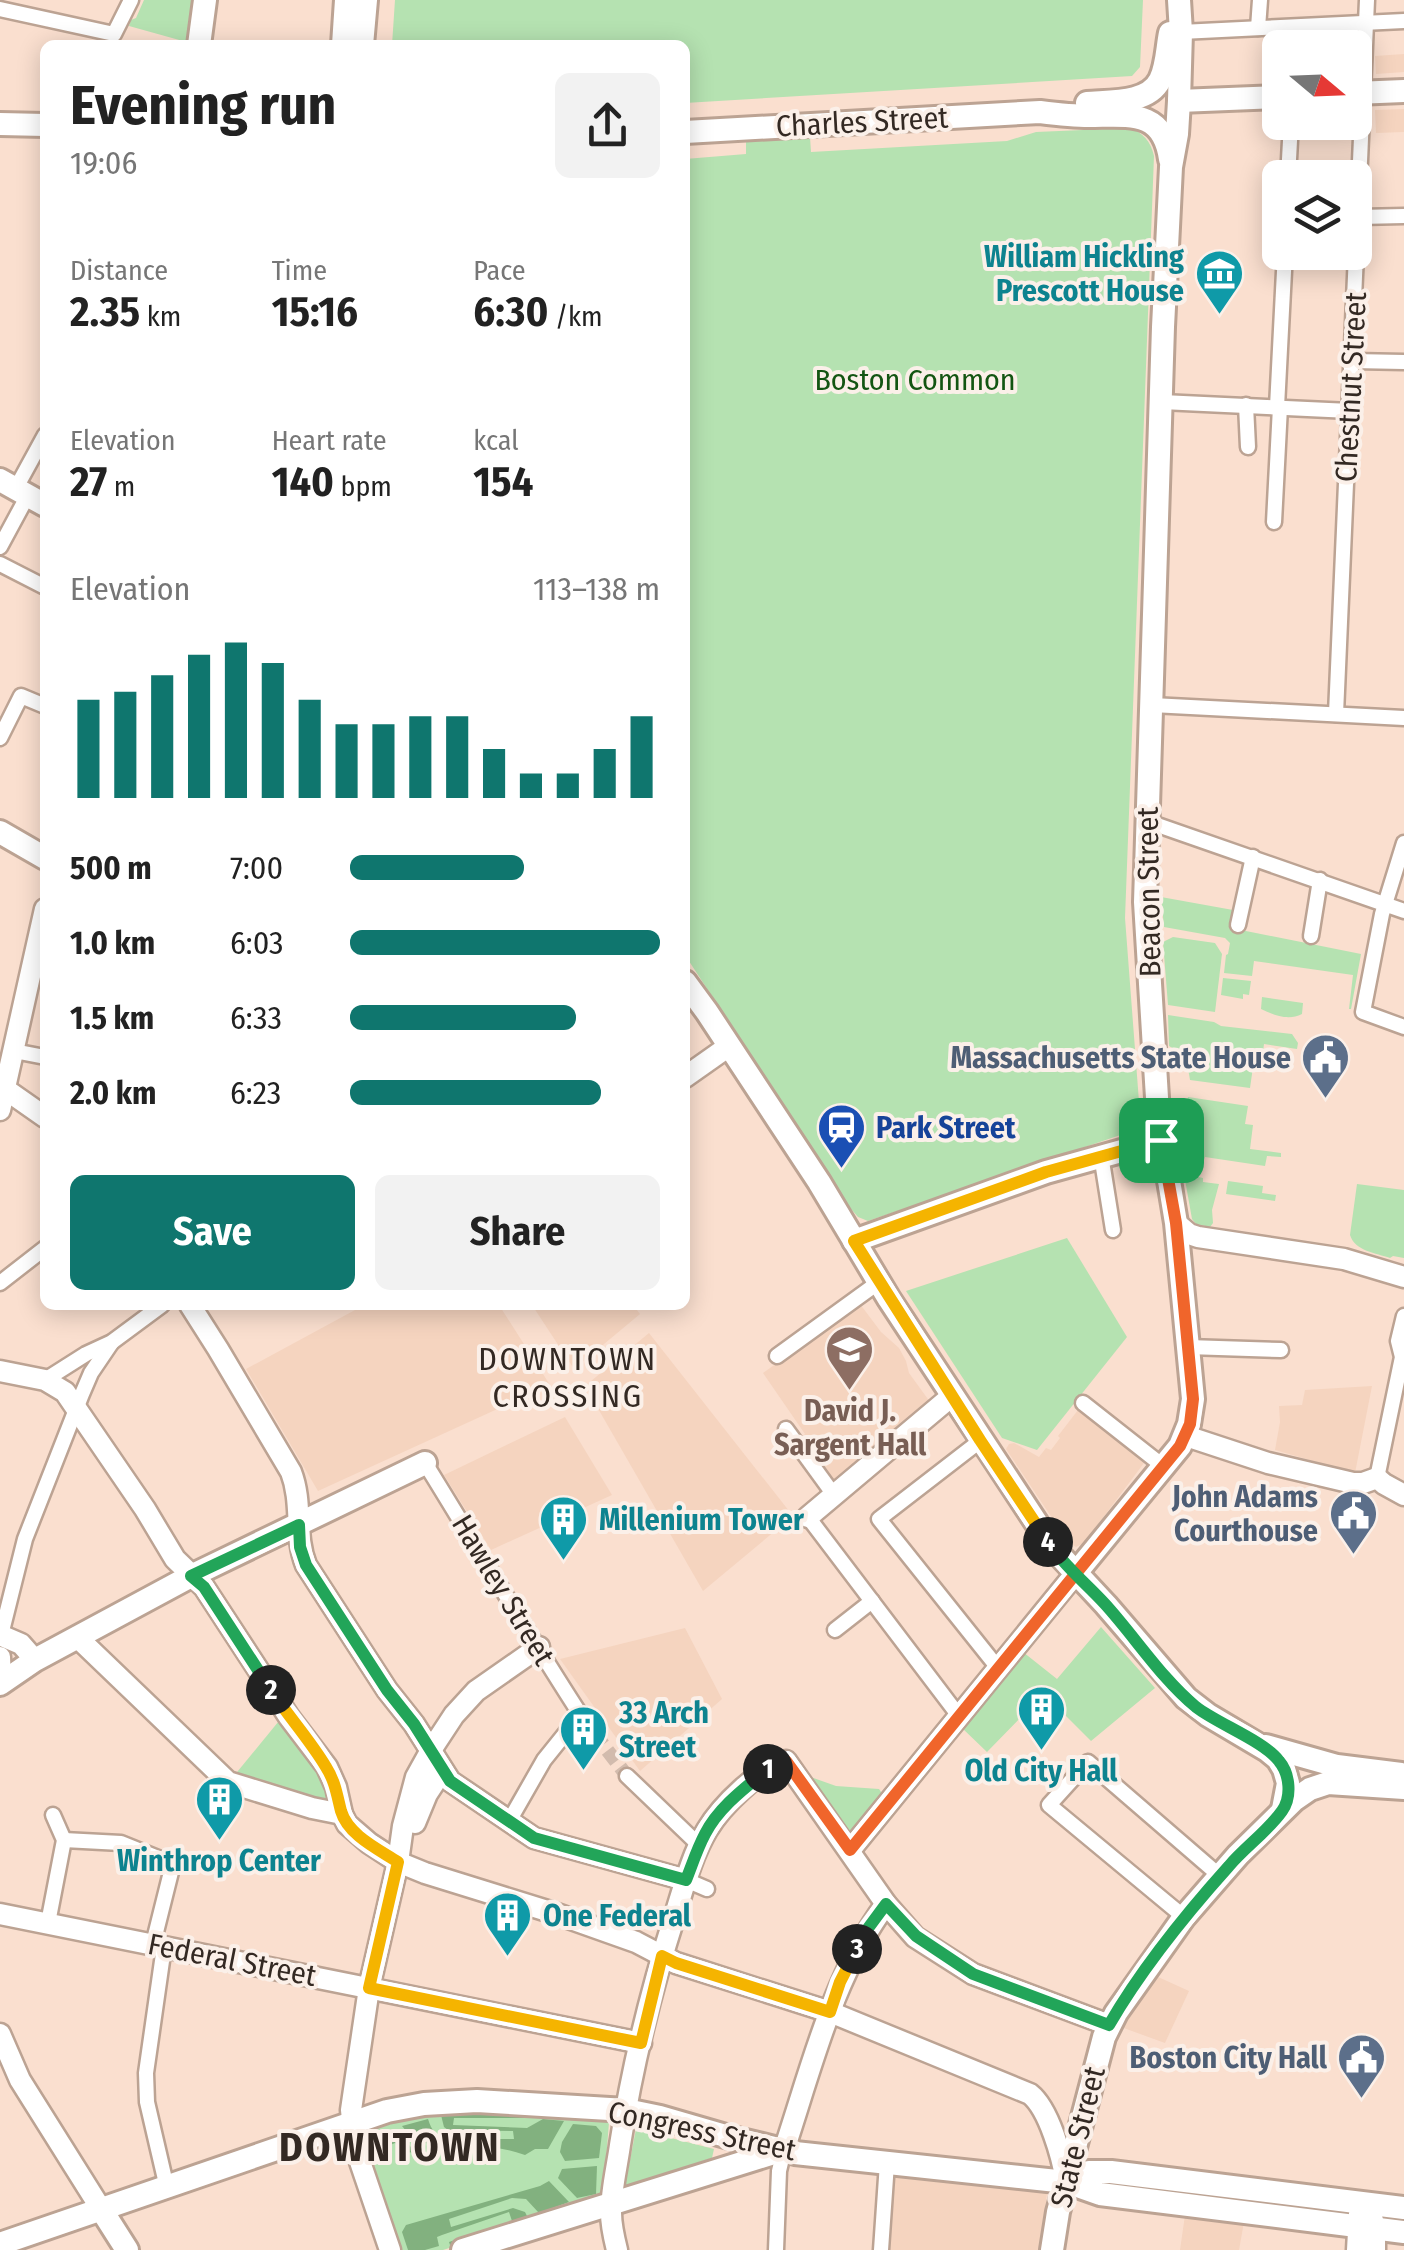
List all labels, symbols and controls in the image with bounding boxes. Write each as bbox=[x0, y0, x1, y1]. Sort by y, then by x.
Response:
north arrow bbox=[1262, 30, 1372, 140]
map controls bbox=[1262, 30, 1372, 270]
text: Evening run bbox=[70, 73, 336, 139]
button: share bbox=[555, 73, 660, 178]
street label: Charles Street bbox=[775, 100, 949, 144]
text: 19:06 bbox=[70, 144, 137, 182]
button: layers bbox=[1262, 160, 1372, 270]
place label: William Hickling Prescott House bbox=[984, 239, 1184, 309]
museum icon: William Hickling Prescott House bbox=[1193, 248, 1245, 316]
text: Distance bbox=[70, 254, 168, 287]
text: Time bbox=[272, 254, 327, 287]
text: Pace bbox=[473, 254, 526, 287]
text: 2.35 bbox=[70, 287, 140, 337]
text: 15:16 bbox=[272, 287, 358, 337]
text: 6:30 bbox=[473, 287, 548, 337]
street label: Chestnut Street bbox=[1328, 291, 1374, 483]
text: km bbox=[140, 300, 181, 333]
text: /km bbox=[548, 300, 603, 333]
park label: Boston Common bbox=[814, 362, 1016, 398]
text: Elevation bbox=[70, 424, 175, 457]
text: Heart rate bbox=[272, 424, 387, 457]
text: kcal bbox=[473, 424, 519, 457]
text: 27 bbox=[70, 457, 107, 507]
text: 140 bbox=[272, 457, 334, 507]
text: 154 bbox=[473, 457, 533, 507]
text: m bbox=[107, 470, 135, 503]
text: bpm bbox=[334, 470, 392, 503]
text: Elevation bbox=[70, 570, 190, 608]
text: 113–138 m bbox=[533, 570, 660, 608]
street label: Beacon Street bbox=[1130, 806, 1168, 977]
text: 500 m bbox=[70, 849, 152, 887]
text: 7:00 bbox=[230, 849, 283, 887]
text: 1.0 km bbox=[70, 924, 155, 962]
text: 6:03 bbox=[230, 924, 283, 962]
text: 1.5 km bbox=[70, 999, 154, 1037]
text: 6:33 bbox=[230, 999, 282, 1037]
public building icon: Massachusetts State House bbox=[1300, 1032, 1352, 1100]
place label: Massachusetts State House bbox=[950, 1040, 1291, 1076]
text: 2.0 km bbox=[70, 1074, 157, 1112]
text: 6:23 bbox=[230, 1074, 281, 1112]
pin bbox=[1119, 1098, 1204, 1183]
station icon: Park Street bbox=[815, 1102, 867, 1170]
place label: Park Street bbox=[876, 1110, 1016, 1146]
icon: arrive bbox=[1134, 1113, 1189, 1168]
button: Save bbox=[70, 1175, 355, 1290]
button: Share bbox=[375, 1175, 660, 1290]
school or university icon: David J. Sargent Hall bbox=[824, 1324, 876, 1392]
district label: DOWNTOWN CROSSING bbox=[478, 1340, 658, 1415]
place label: David J. Sargent Hall bbox=[774, 1393, 927, 1463]
place label: John Adams Courthouse bbox=[1171, 1479, 1318, 1549]
public building icon: John Adams Courthouse bbox=[1327, 1488, 1379, 1556]
building icon: Millenium Tower bbox=[538, 1494, 590, 1562]
place label: Millenium Tower bbox=[599, 1502, 805, 1538]
street label: Hawley Street bbox=[444, 1508, 562, 1672]
pin: 4 bbox=[1023, 1517, 1073, 1567]
text: 4 bbox=[1041, 1525, 1055, 1558]
pin: 2 bbox=[246, 1665, 296, 1715]
text: 2 bbox=[265, 1673, 277, 1706]
building icon: Old City Hall bbox=[1015, 1684, 1067, 1752]
place label: 33 Arch Street bbox=[618, 1695, 709, 1765]
building icon: 33 Arch Street bbox=[558, 1704, 610, 1772]
pin: 1 bbox=[743, 1744, 793, 1794]
text: 1 bbox=[762, 1752, 774, 1785]
place label: Old City Hall bbox=[964, 1753, 1118, 1789]
building icon: Winthrop Center bbox=[193, 1774, 245, 1842]
place label: Winthrop Center bbox=[117, 1843, 322, 1879]
building icon: One Federal bbox=[482, 1890, 534, 1958]
place label: One Federal bbox=[543, 1898, 692, 1934]
pin: 3 bbox=[832, 1924, 882, 1974]
street label: Federal Street bbox=[145, 1926, 319, 1994]
text: 3 bbox=[850, 1932, 864, 1965]
public building icon: Boston City Hall bbox=[1336, 2032, 1388, 2100]
place label: Boston City Hall bbox=[1130, 2040, 1328, 2076]
street label: State Street bbox=[1043, 2063, 1113, 2211]
street label: Congress Street bbox=[605, 2094, 799, 2168]
district label: DOWNTOWN bbox=[279, 2124, 501, 2172]

